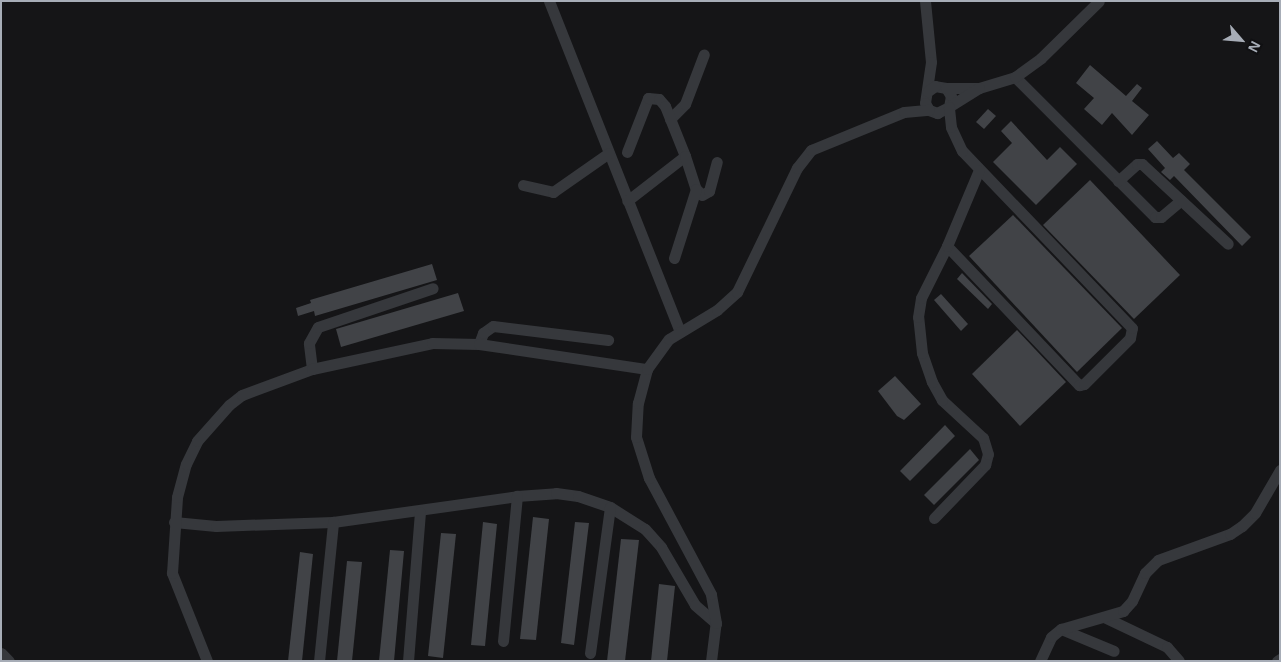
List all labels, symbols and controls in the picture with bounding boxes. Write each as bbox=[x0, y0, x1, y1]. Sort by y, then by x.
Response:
north arrow bbox=[1216, 15, 1266, 65]
text: N bbox=[1245, 39, 1264, 55]

